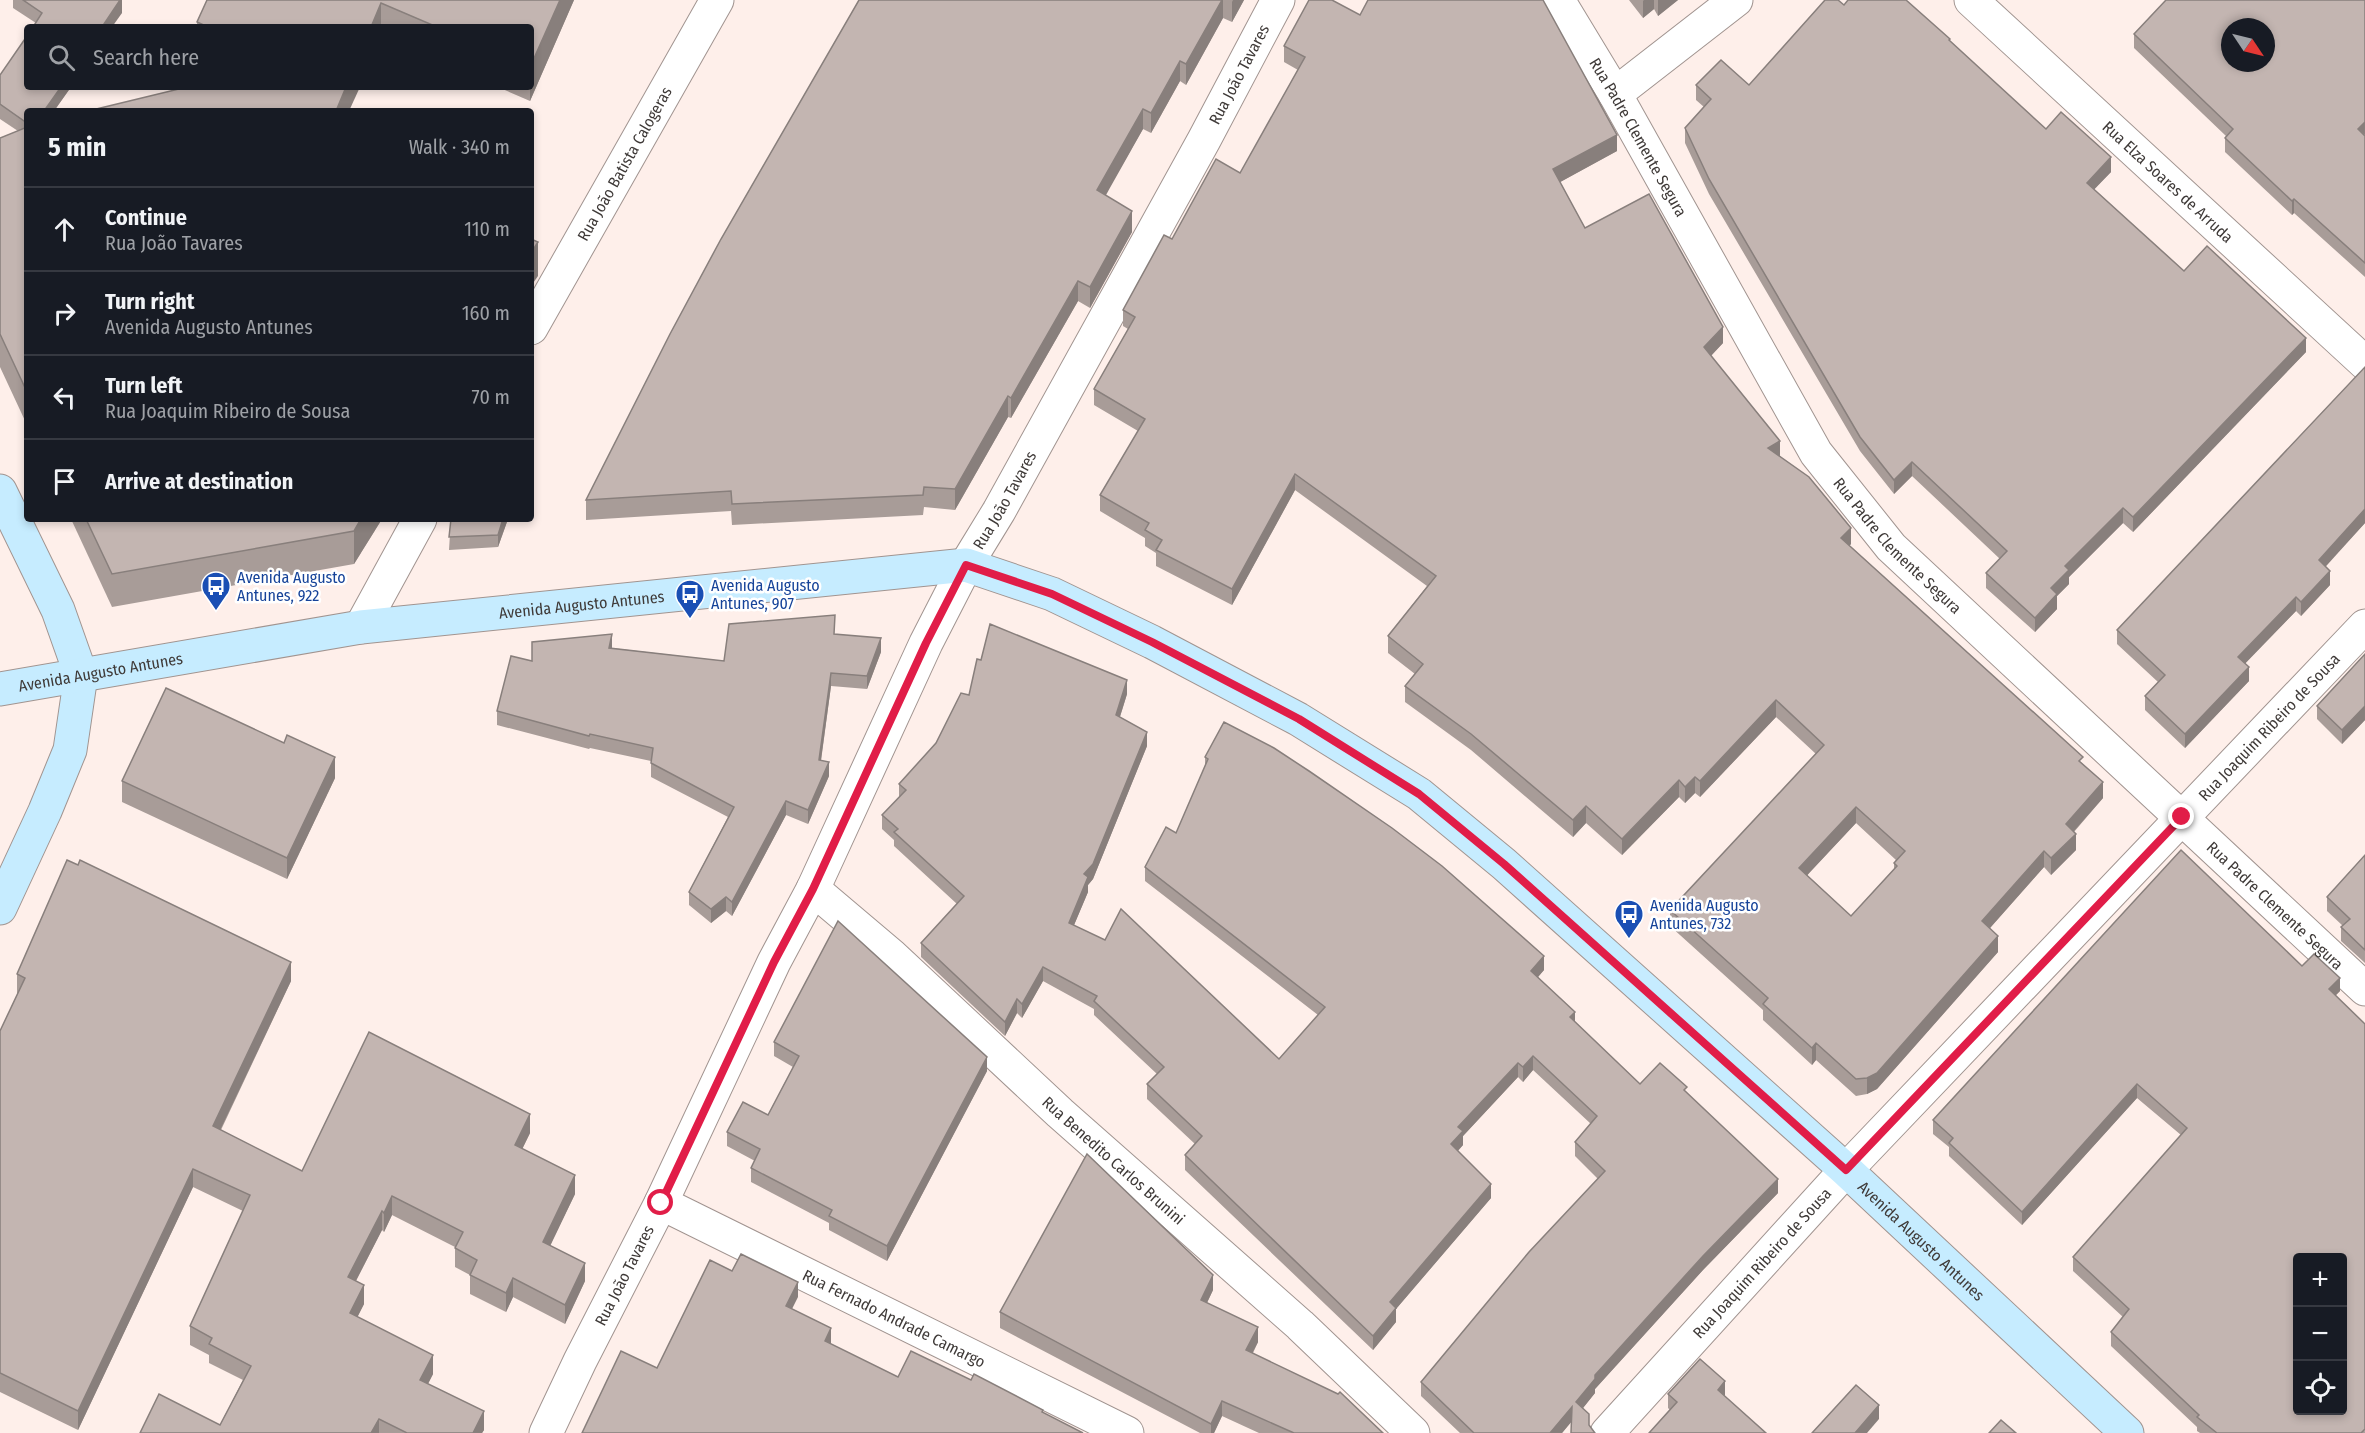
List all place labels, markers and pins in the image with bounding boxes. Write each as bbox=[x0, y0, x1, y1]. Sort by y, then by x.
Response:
place label: Avenida Augusto Antunes, 922 bbox=[237, 568, 346, 605]
bus stop icon: Avenida Augusto Antunes, 922 bbox=[200, 570, 232, 612]
place label: Avenida Augusto Antunes, 907 bbox=[711, 576, 820, 613]
bus stop icon: Avenida Augusto Antunes, 907 bbox=[674, 578, 706, 620]
place label: Avenida Augusto Antunes, 732 bbox=[1650, 896, 1759, 933]
bus stop icon: Avenida Augusto Antunes, 732 bbox=[1613, 898, 1645, 940]

